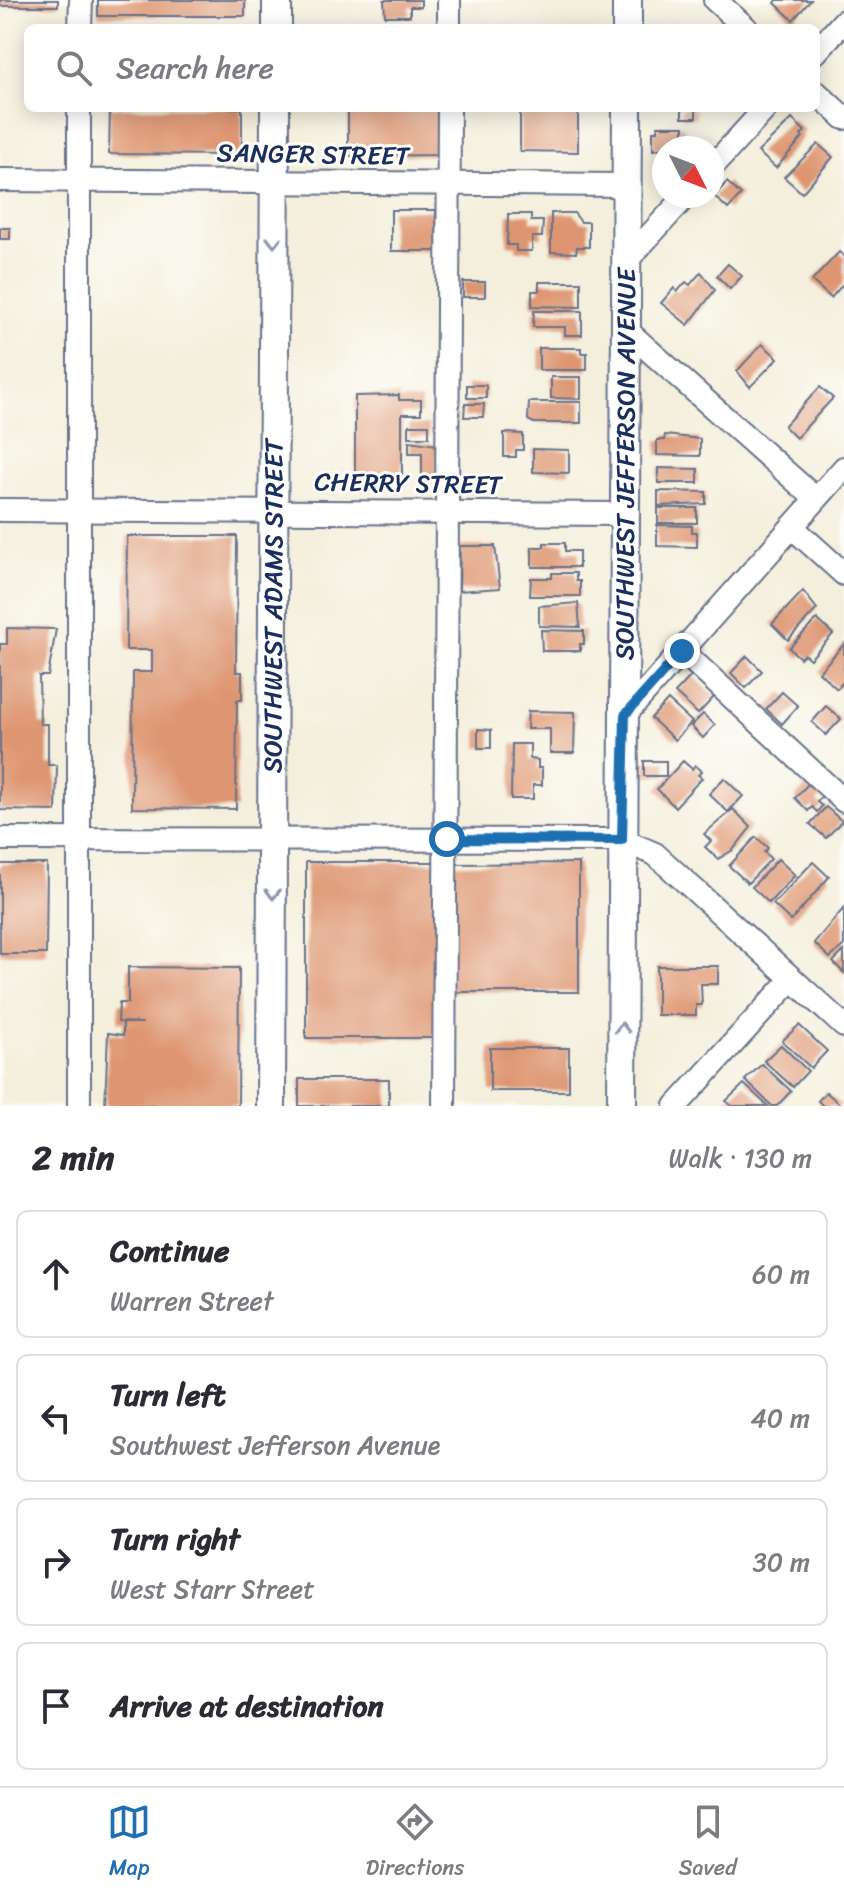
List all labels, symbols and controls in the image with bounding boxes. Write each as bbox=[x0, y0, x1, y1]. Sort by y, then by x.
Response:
search box bbox=[24, 24, 820, 112]
text: Search here bbox=[116, 41, 274, 95]
icon: search bbox=[52, 46, 96, 90]
street label: SANGER STREET bbox=[216, 129, 412, 179]
north arrow bbox=[652, 136, 724, 208]
one-way arrow bbox=[265, 236, 283, 249]
street label: SOUTHWEST JEFFERSON AVENUE bbox=[601, 266, 649, 660]
street label: SOUTHWEST ADAMS STREET bbox=[249, 437, 297, 773]
street label: CHERRY STREET bbox=[314, 458, 504, 508]
route end bbox=[664, 633, 700, 669]
route start bbox=[429, 821, 465, 857]
one-way arrow bbox=[264, 888, 282, 901]
one-way arrow bbox=[613, 1021, 631, 1034]
text: 2 min bbox=[32, 1128, 114, 1188]
text: Walk · 130 m bbox=[669, 1135, 812, 1181]
text: Continue bbox=[110, 1224, 229, 1278]
text: 60 m bbox=[752, 1251, 810, 1297]
icon: ahead bbox=[34, 1252, 78, 1296]
text: Warren Street bbox=[110, 1278, 273, 1324]
text: Turn left bbox=[110, 1368, 226, 1422]
text: 40 m bbox=[751, 1395, 810, 1441]
icon: left bbox=[34, 1396, 78, 1440]
text: Southwest Jefferson Avenue bbox=[110, 1422, 440, 1468]
text: Turn right bbox=[110, 1512, 240, 1566]
text: 30 m bbox=[753, 1539, 810, 1585]
icon: right bbox=[34, 1540, 78, 1584]
text: West Starr Street bbox=[110, 1566, 315, 1612]
text: Arrive at destination bbox=[110, 1679, 384, 1733]
icon: arrive bbox=[34, 1684, 78, 1728]
tab: Map bbox=[107, 1800, 151, 1887]
tab: Directions bbox=[366, 1800, 464, 1887]
tab: Saved bbox=[679, 1800, 737, 1887]

